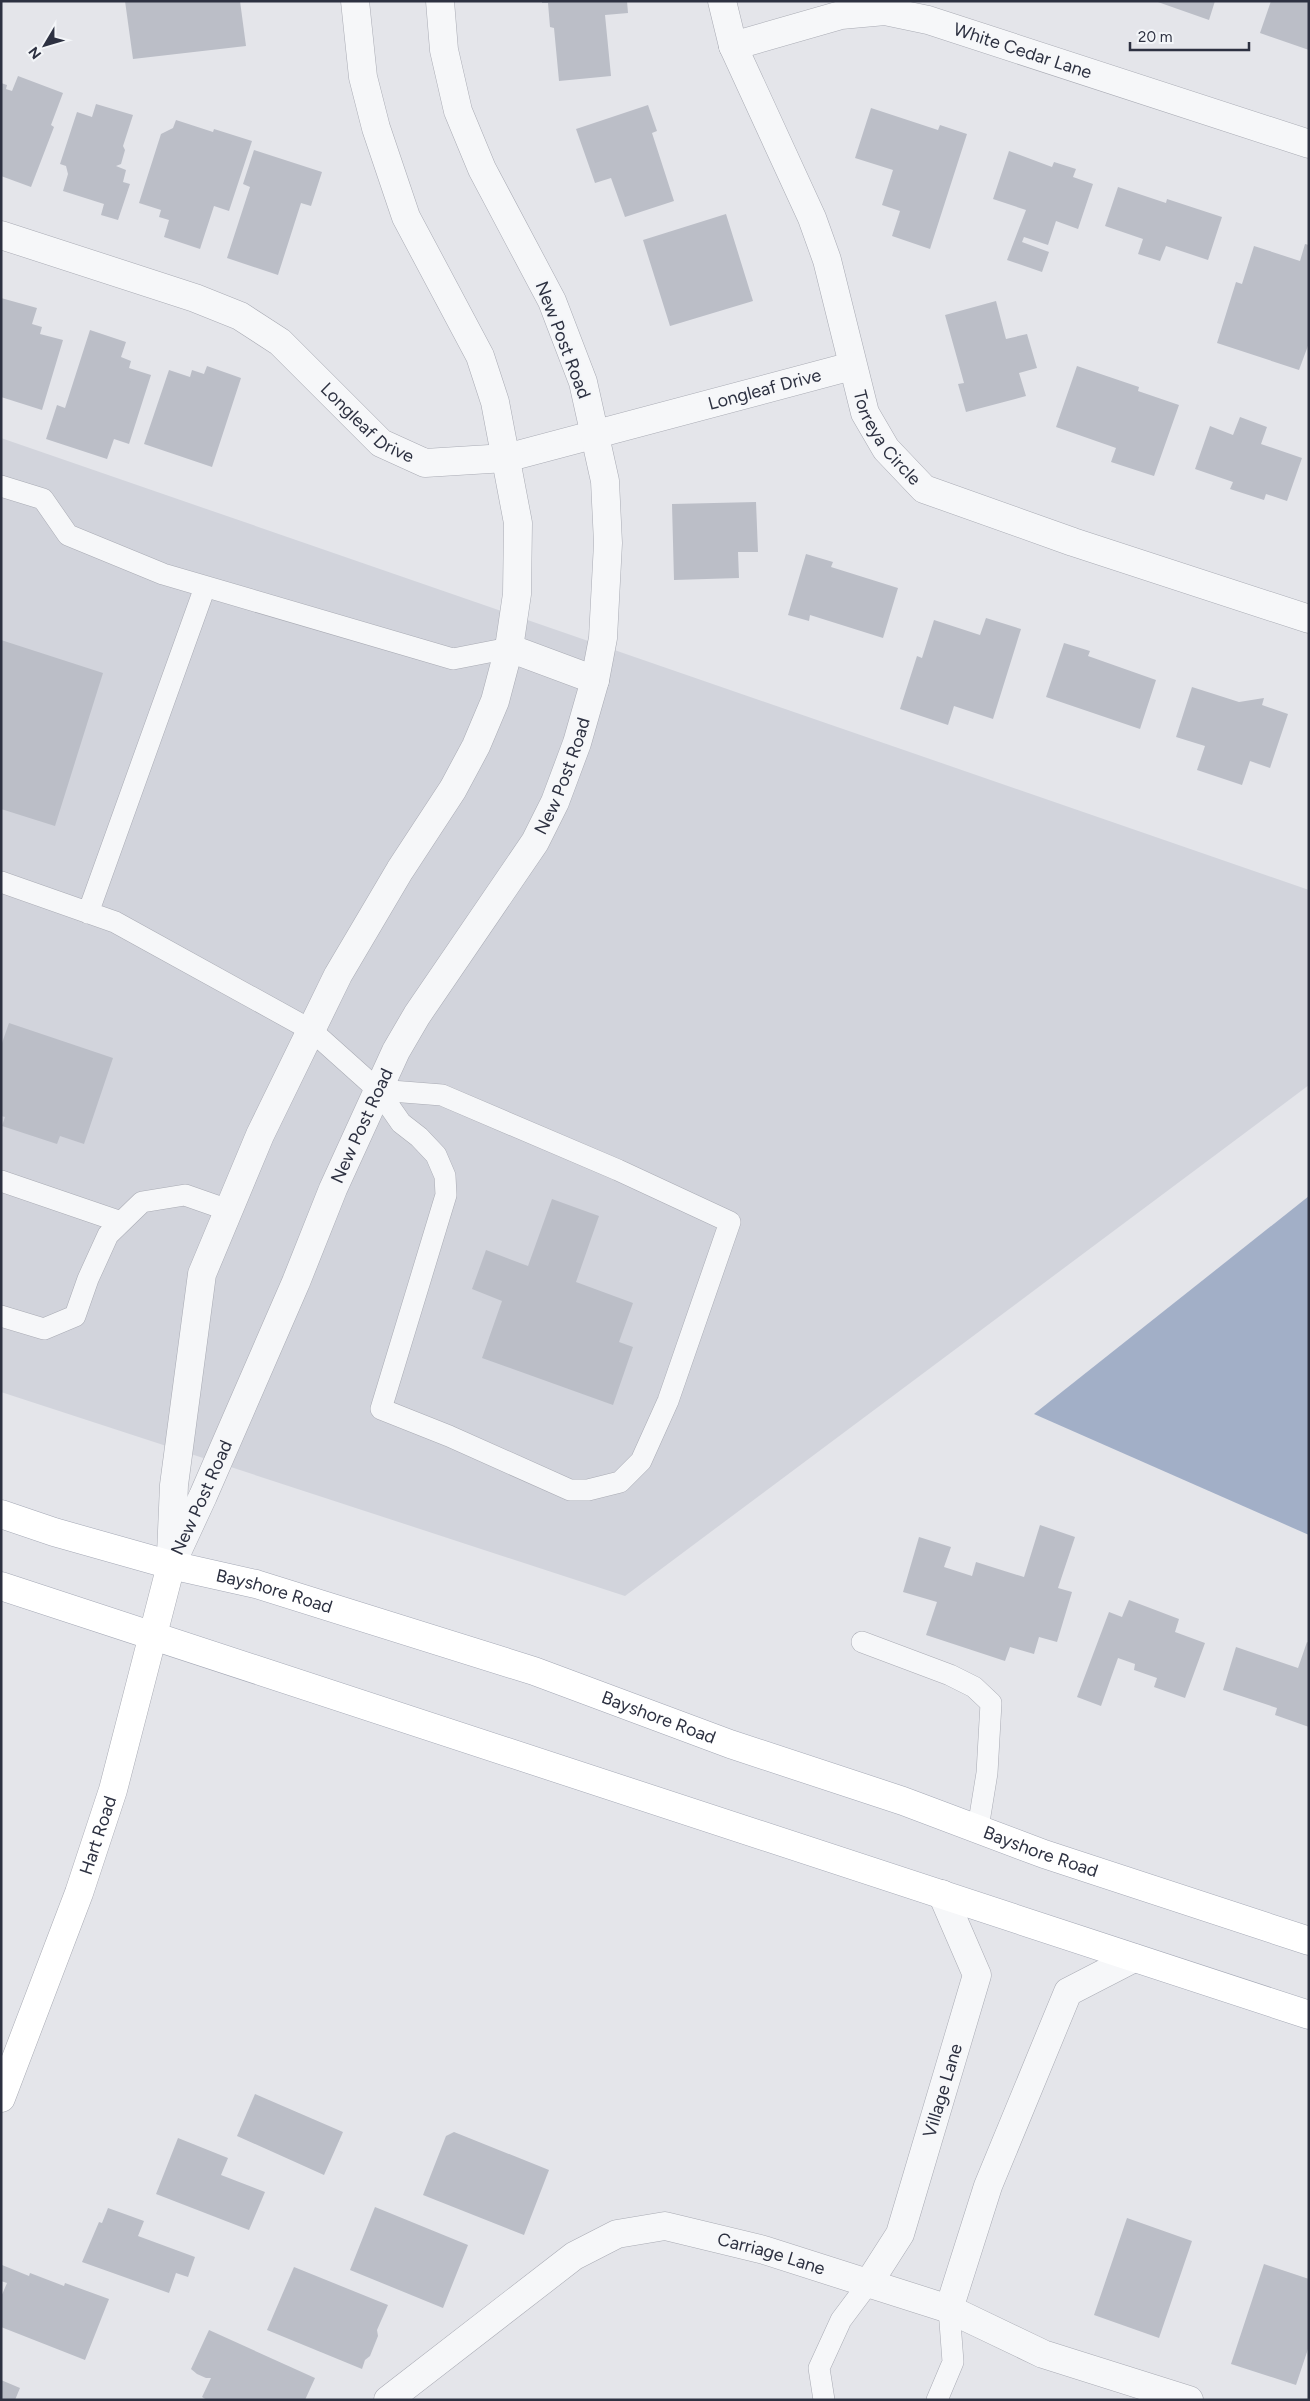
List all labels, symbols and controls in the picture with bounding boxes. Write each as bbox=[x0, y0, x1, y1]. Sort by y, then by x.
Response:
street label: White Cedar Lane bbox=[951, 18, 1095, 84]
north arrow bbox=[20, 20, 70, 70]
scale bar bbox=[1130, 20, 1249, 52]
text: 20 m bbox=[1138, 28, 1172, 46]
text: N bbox=[25, 43, 45, 62]
street label: New Post Road bbox=[531, 278, 595, 402]
street label: Longleaf Drive bbox=[706, 364, 824, 415]
street label: Longleaf Drive bbox=[316, 378, 418, 468]
street label: Torreya Circle bbox=[849, 388, 926, 490]
street label: New Post Road bbox=[530, 715, 595, 838]
street label: New Post Road bbox=[326, 1065, 398, 1187]
street label: New Post Road bbox=[166, 1437, 237, 1559]
street label: Bayshore Road bbox=[214, 1564, 335, 1618]
street label: Bayshore Road bbox=[599, 1686, 719, 1749]
street label: Hart Road bbox=[75, 1793, 121, 1878]
street label: Bayshore Road bbox=[980, 1821, 1101, 1882]
street label: Village Lane bbox=[918, 2041, 967, 2140]
street label: Carriage Lane bbox=[715, 2228, 828, 2280]

